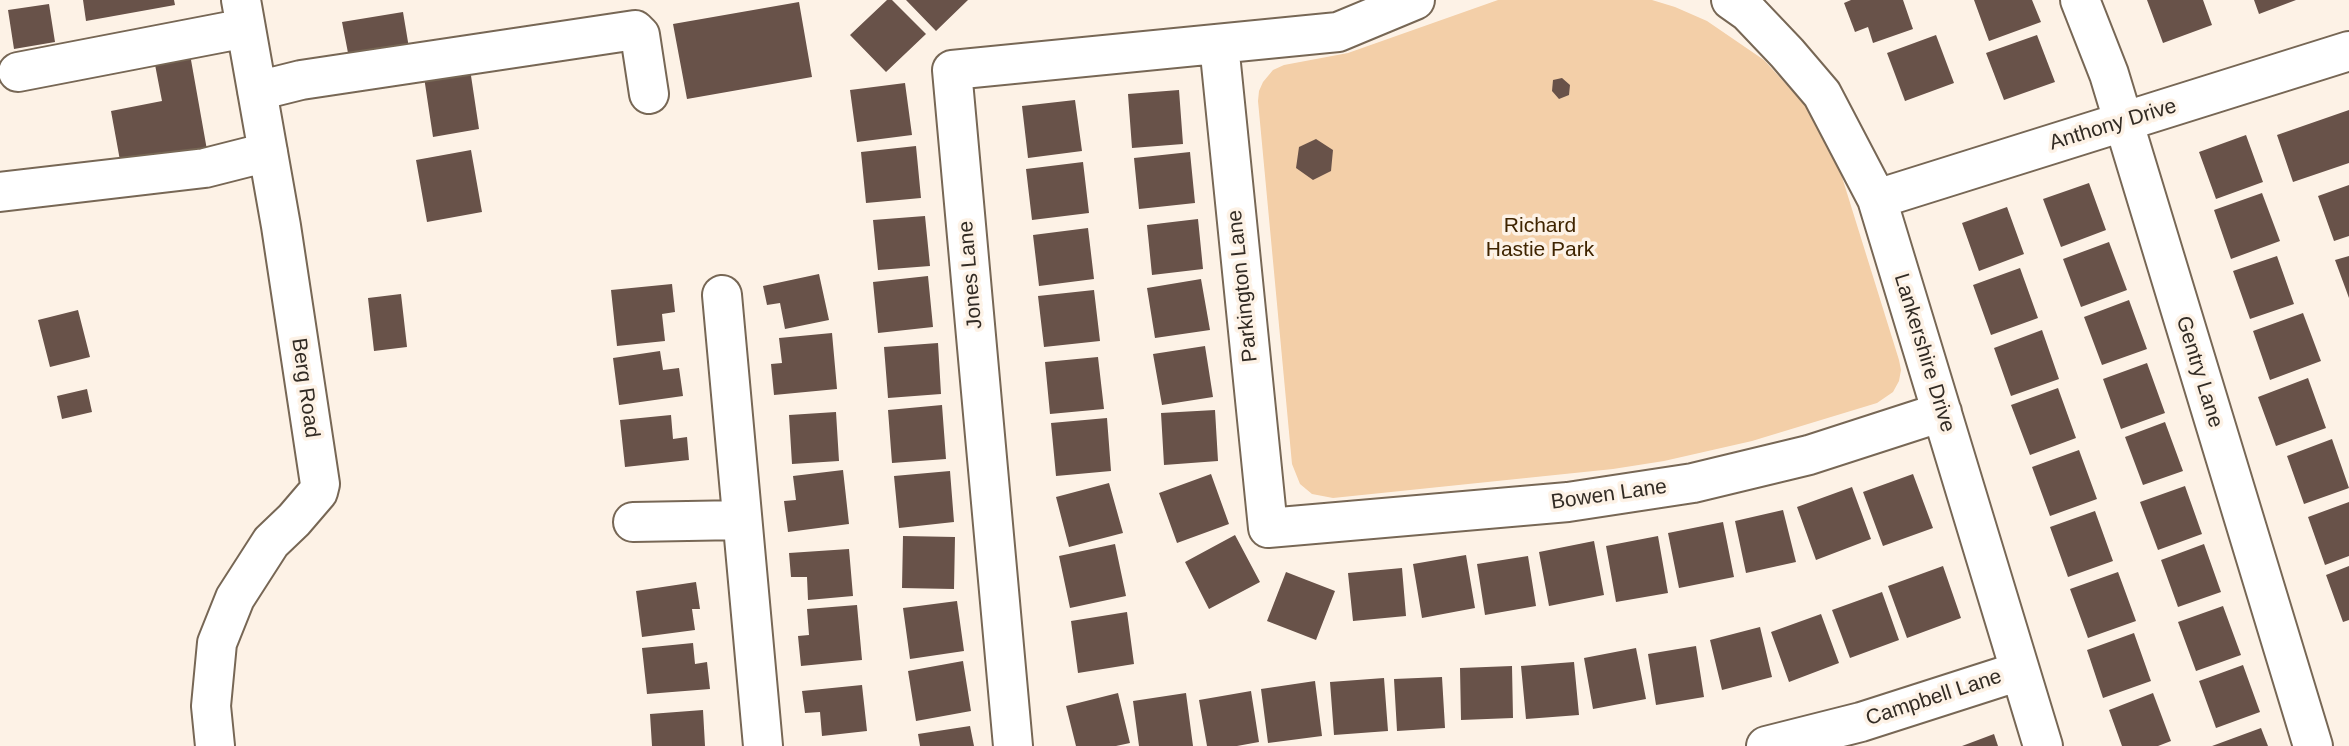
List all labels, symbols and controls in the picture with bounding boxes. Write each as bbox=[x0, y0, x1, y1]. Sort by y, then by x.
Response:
street label: Anthony Drive bbox=[2046, 94, 2180, 156]
street label: Parkington Lane bbox=[1222, 209, 1264, 363]
park label: Richard Hastie Park bbox=[1486, 213, 1594, 263]
street label: Jones Lane bbox=[954, 220, 988, 330]
street label: Lankershire Drive bbox=[1888, 271, 1960, 435]
street label: Gentry Lane bbox=[2170, 313, 2228, 431]
street label: Berg Road bbox=[286, 337, 324, 439]
street label: Bowen Lane bbox=[1549, 474, 1669, 516]
street label: Campbell Lane bbox=[1863, 664, 2005, 732]

